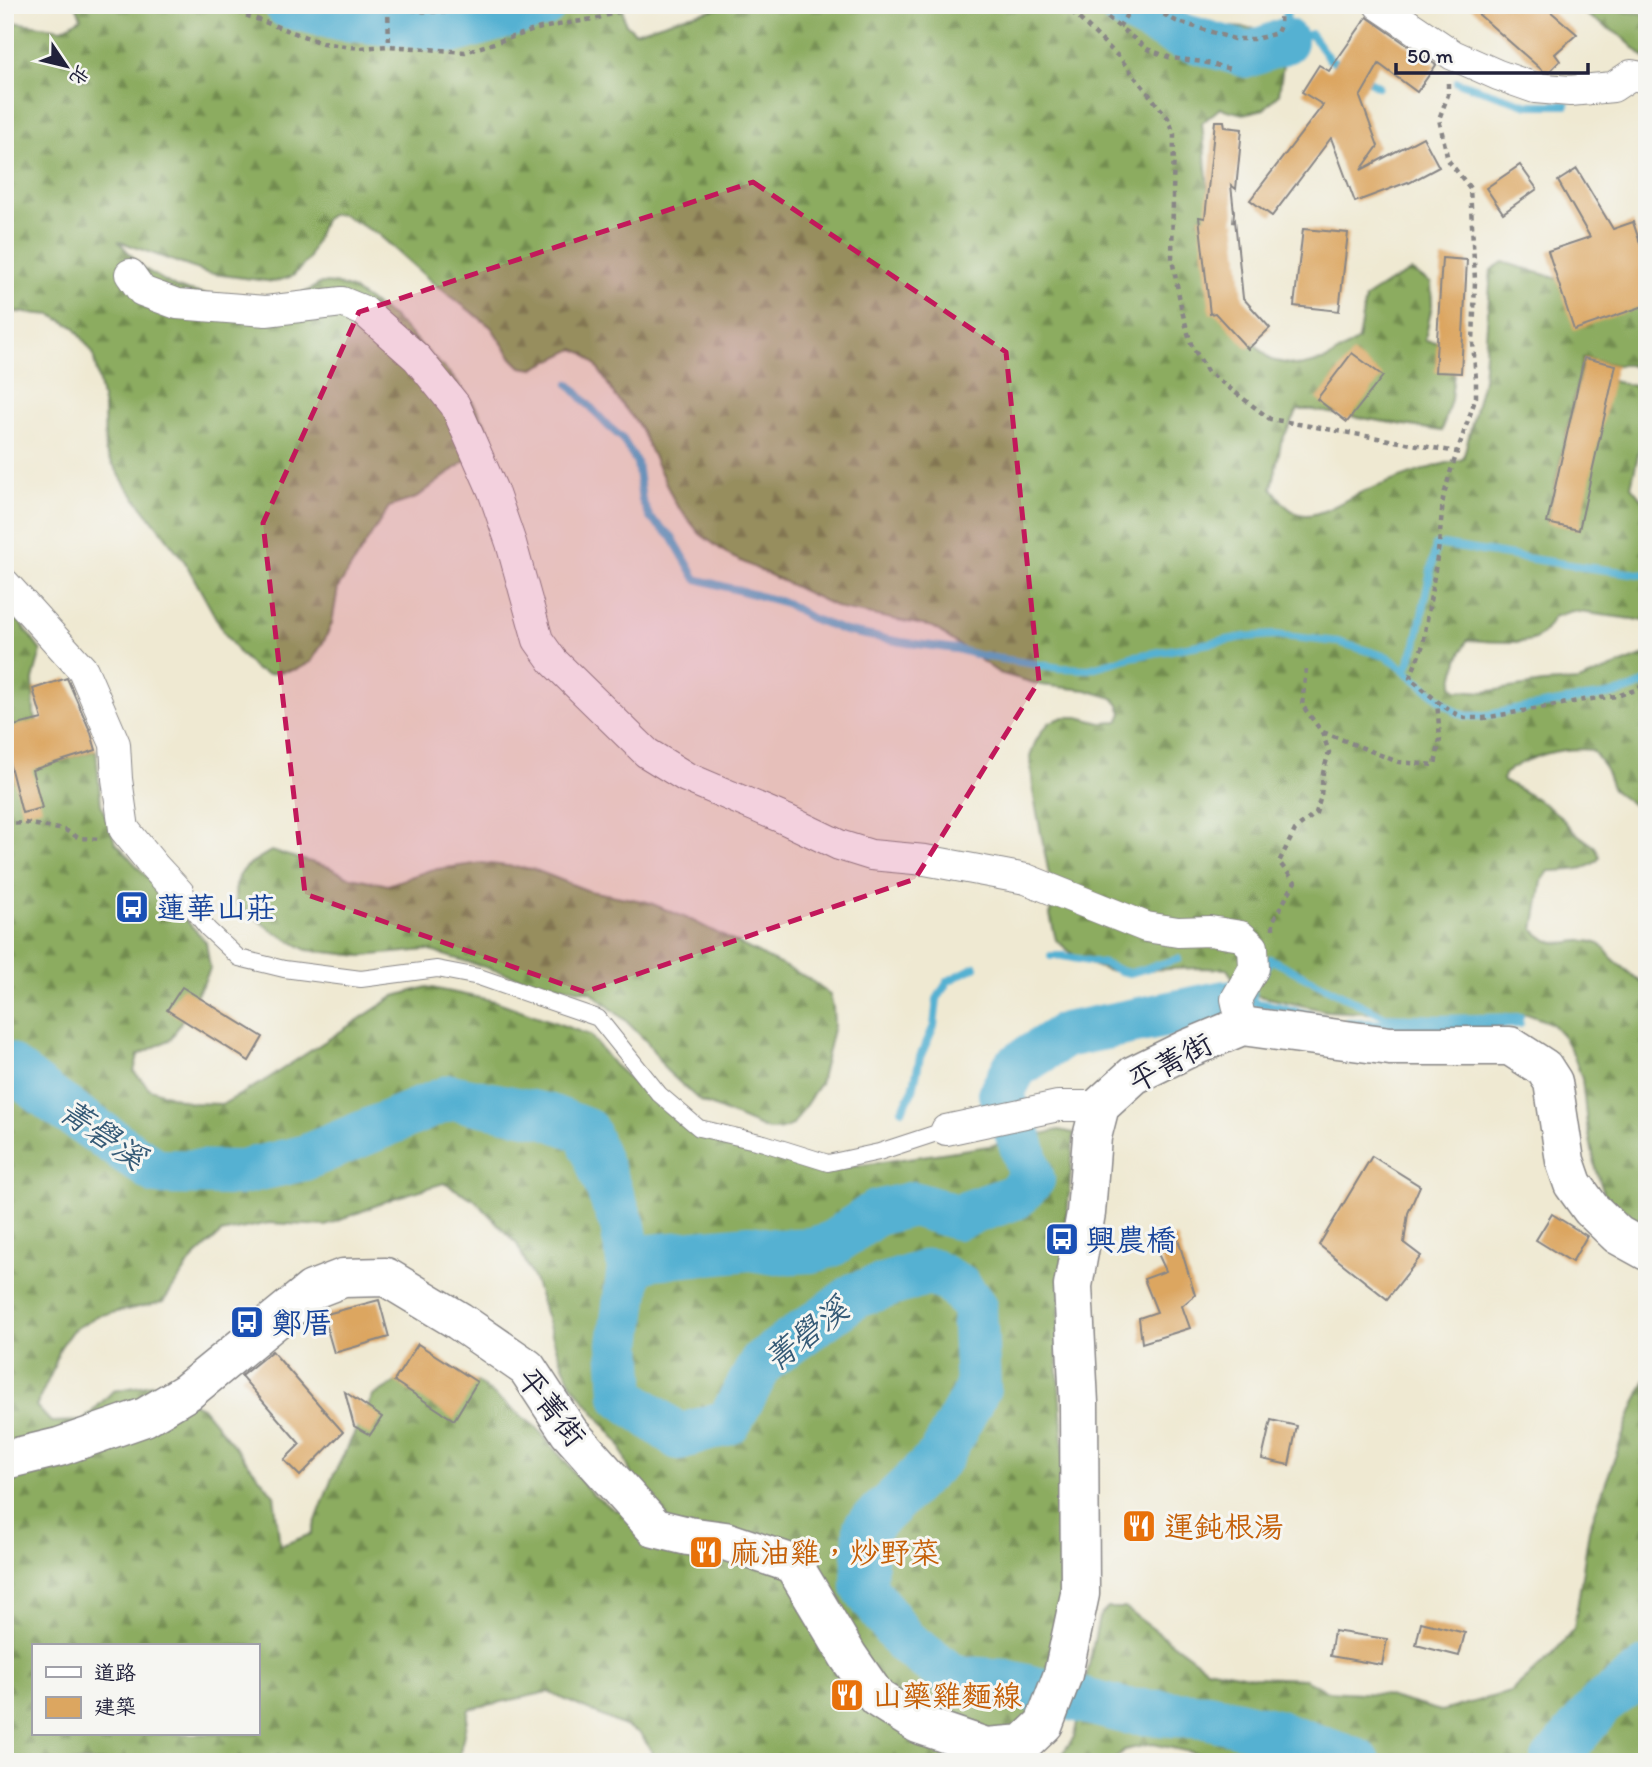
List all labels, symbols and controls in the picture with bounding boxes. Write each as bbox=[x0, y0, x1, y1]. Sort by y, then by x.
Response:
north arrow bbox=[32, 32, 102, 102]
scale bar bbox=[1396, 32, 1589, 76]
text: 50 m bbox=[1407, 43, 1454, 68]
text: 北 bbox=[65, 61, 94, 90]
bus stop icon: 蓮華山莊 bbox=[113, 888, 151, 926]
place label: 蓮華山莊 bbox=[156, 889, 276, 926]
street label: 平菁街 bbox=[1122, 1025, 1218, 1099]
water label: 菁礐溪 bbox=[53, 1091, 155, 1178]
bus stop icon: 興農橋 bbox=[1043, 1220, 1081, 1258]
place label: 興農橋 bbox=[1086, 1221, 1176, 1258]
water label: 菁礐溪 bbox=[756, 1288, 857, 1379]
bus stop icon: 鄭厝 bbox=[228, 1303, 266, 1341]
place label: 鄭厝 bbox=[272, 1304, 332, 1341]
street label: 平菁街 bbox=[510, 1360, 594, 1454]
restaurant icon: 運鈍根湯 bbox=[1120, 1507, 1158, 1545]
place label: 運鈍根湯 bbox=[1164, 1508, 1284, 1545]
restaurant icon: 麻油雞，炒野菜 bbox=[687, 1533, 725, 1571]
place label: 麻油雞，炒野菜 bbox=[730, 1534, 940, 1571]
legend bbox=[32, 1644, 259, 1736]
text: 道路 bbox=[94, 1660, 136, 1685]
restaurant icon: 山藥雞麵線 bbox=[828, 1676, 866, 1714]
place label: 山藥雞麵線 bbox=[872, 1677, 1022, 1714]
text: 建築 bbox=[94, 1694, 136, 1719]

